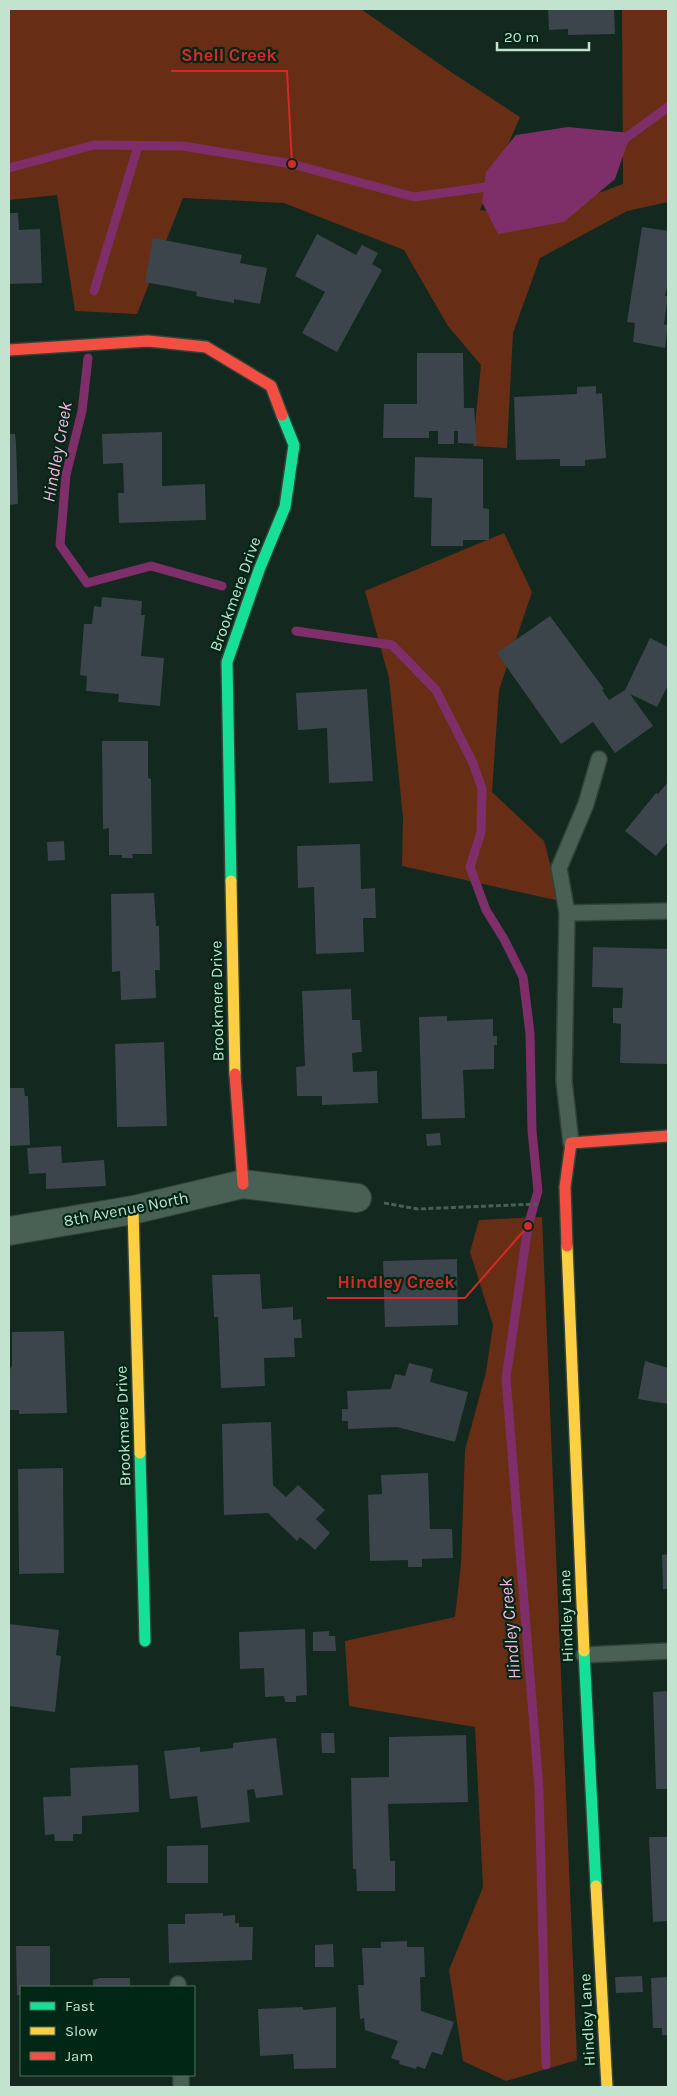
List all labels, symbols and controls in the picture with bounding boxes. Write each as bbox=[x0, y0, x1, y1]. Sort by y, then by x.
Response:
scale bar bbox=[497, 20, 590, 52]
text: 20 m bbox=[504, 28, 539, 46]
callout: Shell Creek bbox=[171, 38, 287, 71]
text: Shell Creek bbox=[181, 44, 277, 66]
water label: Hindley Creek bbox=[37, 399, 77, 504]
street label: Brookmere Drive bbox=[205, 534, 265, 654]
street label: Brookmere Drive bbox=[206, 941, 228, 1061]
street label: 8th Avenue North bbox=[62, 1188, 190, 1230]
callout: Hindley Creek bbox=[327, 1265, 465, 1298]
text: Hindley Creek bbox=[337, 1271, 455, 1293]
street label: Brookmere Drive bbox=[111, 1365, 135, 1487]
street label: Hindley Lane bbox=[555, 1569, 577, 1663]
water label: Hindley Creek bbox=[495, 1577, 525, 1681]
street label: Hindley Lane bbox=[575, 1973, 599, 2067]
legend bbox=[20, 1986, 195, 2076]
text: Fast bbox=[65, 1997, 95, 2015]
text: Slow bbox=[65, 2022, 97, 2040]
text: Jam bbox=[65, 2047, 93, 2065]

